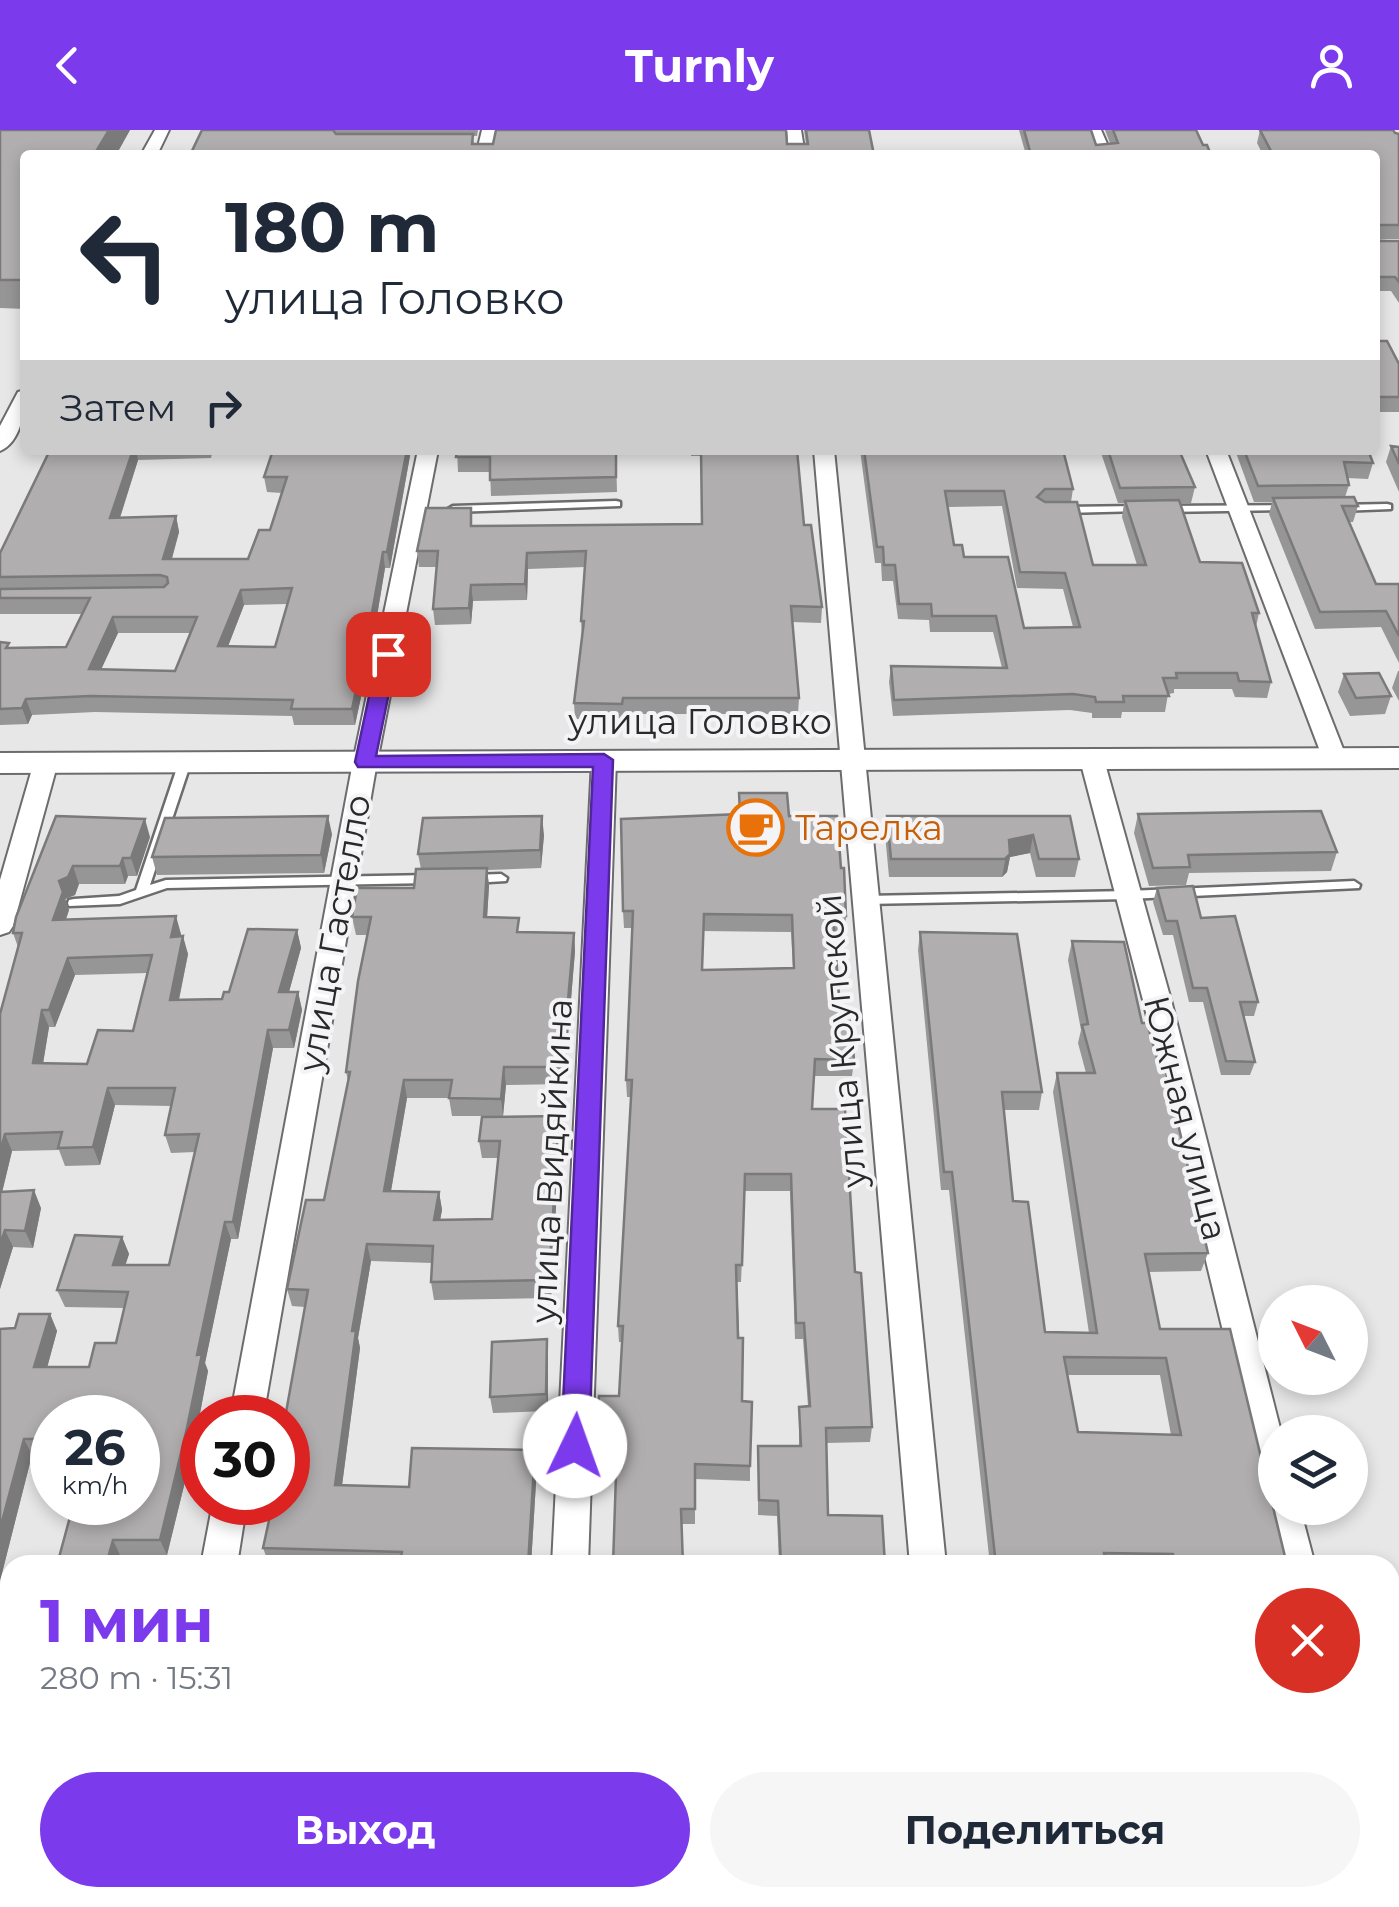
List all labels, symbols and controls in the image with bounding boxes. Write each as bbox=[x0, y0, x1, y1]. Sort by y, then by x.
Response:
icon: back bbox=[40, 38, 95, 93]
text: Turnly bbox=[625, 38, 774, 93]
icon: person bbox=[1304, 38, 1359, 93]
text: 180 m bbox=[225, 184, 439, 270]
icon: left bbox=[60, 190, 190, 320]
text: улица Головко bbox=[225, 270, 565, 325]
icon: right bbox=[196, 380, 251, 435]
text: Затем bbox=[60, 384, 176, 431]
pin bbox=[346, 612, 431, 697]
icon: arrive bbox=[361, 627, 416, 682]
street label: улица Головко bbox=[567, 700, 832, 743]
street label: улица Гастелло bbox=[288, 791, 380, 1076]
cafe icon: Тарелка bbox=[726, 797, 786, 857]
place label: Тарелка bbox=[795, 806, 943, 849]
street label: улица Крупской bbox=[807, 892, 875, 1191]
street label: Южная улица bbox=[1135, 991, 1237, 1245]
street label: улица Видяйкина bbox=[521, 997, 581, 1326]
north arrow bbox=[1258, 1285, 1368, 1395]
map controls bbox=[1258, 1285, 1368, 1525]
position arrow bbox=[523, 1394, 627, 1498]
speed limit sign: 30 bbox=[180, 1395, 310, 1525]
button: layers bbox=[1258, 1415, 1368, 1525]
text: 26 bbox=[64, 1417, 126, 1478]
text: km/h bbox=[62, 1470, 128, 1500]
text: 1 мин bbox=[40, 1584, 214, 1657]
button: close bbox=[1255, 1588, 1360, 1693]
text: 280 m · 15:31 bbox=[40, 1658, 233, 1697]
button: Выход bbox=[40, 1772, 690, 1887]
button: Поделиться bbox=[710, 1772, 1360, 1887]

